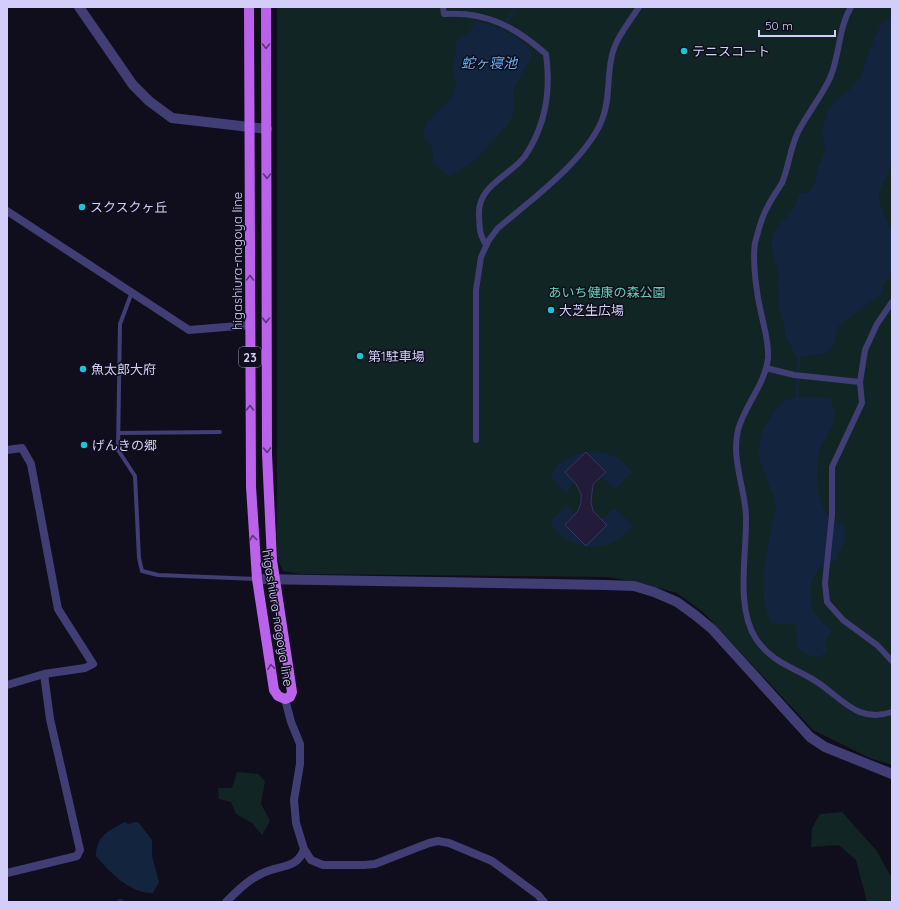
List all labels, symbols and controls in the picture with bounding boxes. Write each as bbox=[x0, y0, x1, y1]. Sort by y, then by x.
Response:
scale bar bbox=[759, 12, 835, 38]
text: 50 m bbox=[765, 18, 793, 33]
one-way arrow bbox=[262, 43, 270, 49]
place label: テニスコート bbox=[692, 43, 770, 59]
marker: テニスコート bbox=[679, 46, 689, 56]
water label: 蛇ヶ寝池 bbox=[461, 54, 519, 72]
one-way arrow bbox=[263, 173, 271, 179]
street label: higashiura-nagoya line bbox=[229, 192, 245, 330]
place label: スクスクヶ丘 bbox=[90, 199, 168, 215]
marker: スクスクヶ丘 bbox=[77, 202, 87, 212]
one-way arrow bbox=[246, 275, 254, 281]
park label: あいち健康の森公園 bbox=[548, 284, 666, 300]
place label: 大芝生広場 bbox=[559, 302, 624, 318]
marker: 大芝生広場 bbox=[546, 305, 556, 315]
one-way arrow bbox=[262, 317, 270, 323]
road number: 23 bbox=[239, 347, 261, 367]
place label: 第1駐車場 bbox=[368, 348, 425, 364]
marker: 第1駐車場 bbox=[355, 351, 365, 361]
place label: 魚太郎大府 bbox=[91, 361, 156, 377]
marker: 魚太郎大府 bbox=[78, 364, 88, 374]
one-way arrow bbox=[246, 405, 254, 411]
place label: げんきの郷 bbox=[92, 437, 157, 453]
marker: げんきの郷 bbox=[79, 440, 89, 450]
one-way arrow bbox=[263, 447, 271, 453]
one-way arrow bbox=[249, 535, 258, 541]
street label: higashiura-nagoya line bbox=[259, 549, 297, 687]
one-way arrow bbox=[267, 664, 276, 670]

